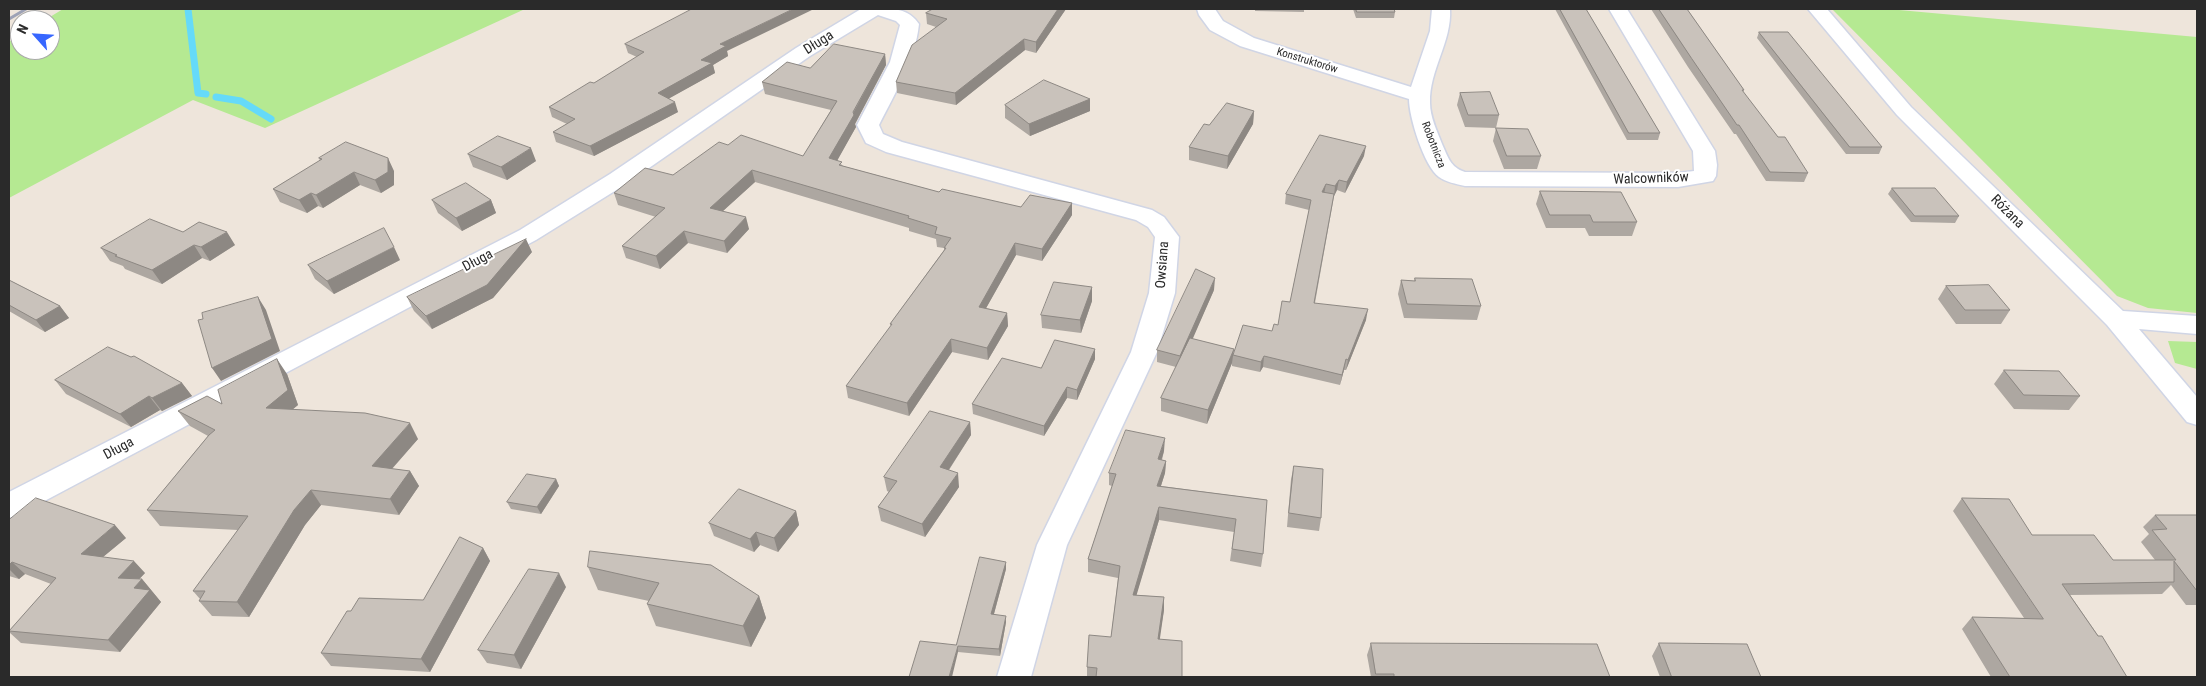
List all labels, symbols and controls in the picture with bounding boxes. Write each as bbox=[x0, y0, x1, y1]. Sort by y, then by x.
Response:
north arrow bbox=[10, 10, 60, 60]
text: N bbox=[13, 22, 31, 36]
street label: Długa bbox=[801, 27, 837, 59]
street label: Konstruktorów bbox=[1275, 45, 1339, 77]
street label: Robotnicza bbox=[1418, 120, 1448, 170]
street label: Walcowników bbox=[1613, 169, 1689, 189]
street label: Różana bbox=[1987, 192, 2027, 232]
street label: Owsiana bbox=[1153, 241, 1173, 289]
street label: Długa bbox=[460, 246, 496, 276]
street label: Długa bbox=[101, 434, 137, 464]

